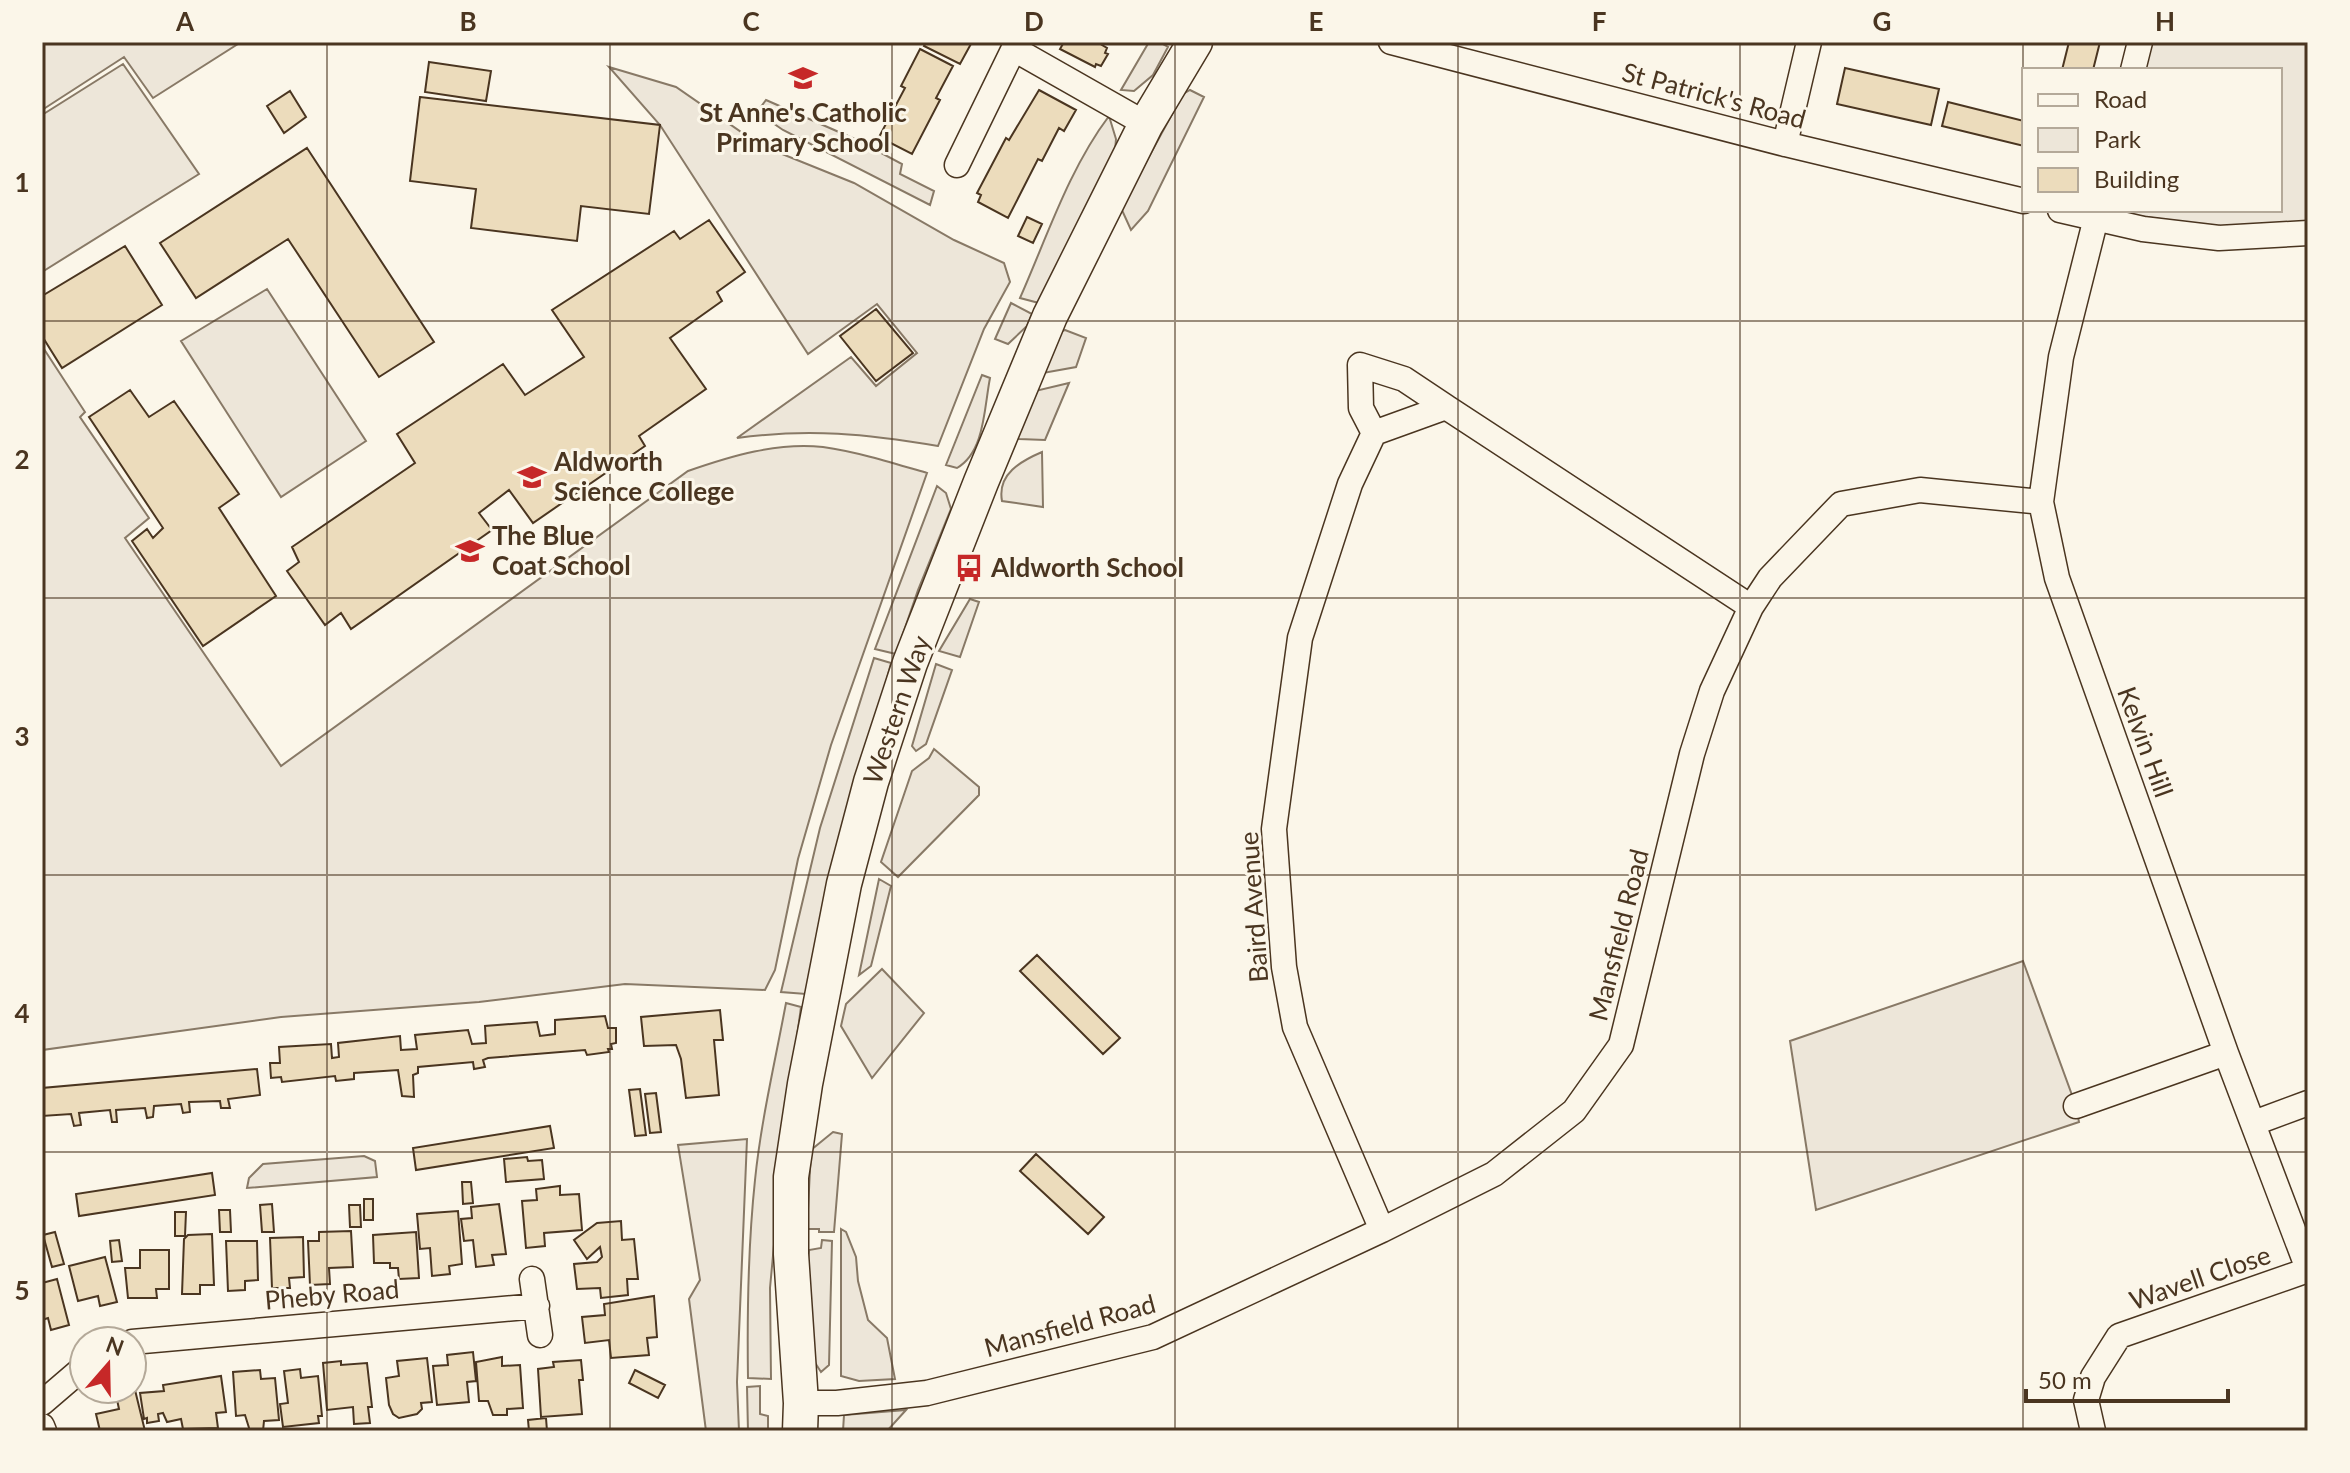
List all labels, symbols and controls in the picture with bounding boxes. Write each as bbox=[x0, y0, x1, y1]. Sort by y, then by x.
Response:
text: A bbox=[175, 5, 195, 37]
text: B bbox=[459, 5, 477, 37]
text: C bbox=[742, 5, 760, 37]
text: D bbox=[1024, 5, 1044, 37]
text: E bbox=[1309, 5, 1323, 37]
text: F bbox=[1592, 5, 1606, 37]
text: G bbox=[1873, 5, 1891, 37]
text: H bbox=[2155, 5, 2175, 37]
street label: St Patrick's Road bbox=[1619, 55, 1810, 135]
school or university icon: St Anne's Catholic Primary School bbox=[788, 63, 818, 93]
legend bbox=[2022, 68, 2282, 212]
text: Road bbox=[2094, 84, 2147, 113]
place label: St Anne's Catholic Primary School bbox=[699, 96, 907, 158]
text: Park bbox=[2094, 124, 2142, 153]
text: Building bbox=[2094, 164, 2179, 193]
text: 1 bbox=[14, 166, 30, 198]
text: 2 bbox=[14, 443, 30, 475]
place label: Aldworth Science College bbox=[553, 445, 735, 507]
school or university icon: Aldworth Science College bbox=[517, 462, 547, 492]
place label: The Blue Coat School bbox=[492, 519, 631, 581]
school or university icon: The Blue Coat School bbox=[455, 536, 485, 566]
place label: Aldworth School bbox=[990, 551, 1184, 583]
bus stop icon: Aldworth School bbox=[954, 553, 984, 583]
street label: Western Way bbox=[856, 631, 937, 788]
street label: Kelvin Hill bbox=[2111, 682, 2181, 801]
text: 3 bbox=[14, 720, 30, 752]
street label: Baird Avenue bbox=[1232, 831, 1274, 984]
street label: Mansfield Road bbox=[1581, 845, 1655, 1024]
text: 4 bbox=[14, 997, 30, 1029]
street label: Wavell Close bbox=[2125, 1238, 2274, 1316]
street label: Pheby Road bbox=[263, 1272, 401, 1316]
text: 5 bbox=[14, 1274, 30, 1306]
street label: Mansfield Road bbox=[981, 1287, 1159, 1363]
north arrow bbox=[68, 1325, 148, 1405]
text: N bbox=[102, 1330, 128, 1361]
scale bar bbox=[2026, 1353, 2228, 1403]
text: 50 m bbox=[2038, 1365, 2092, 1394]

